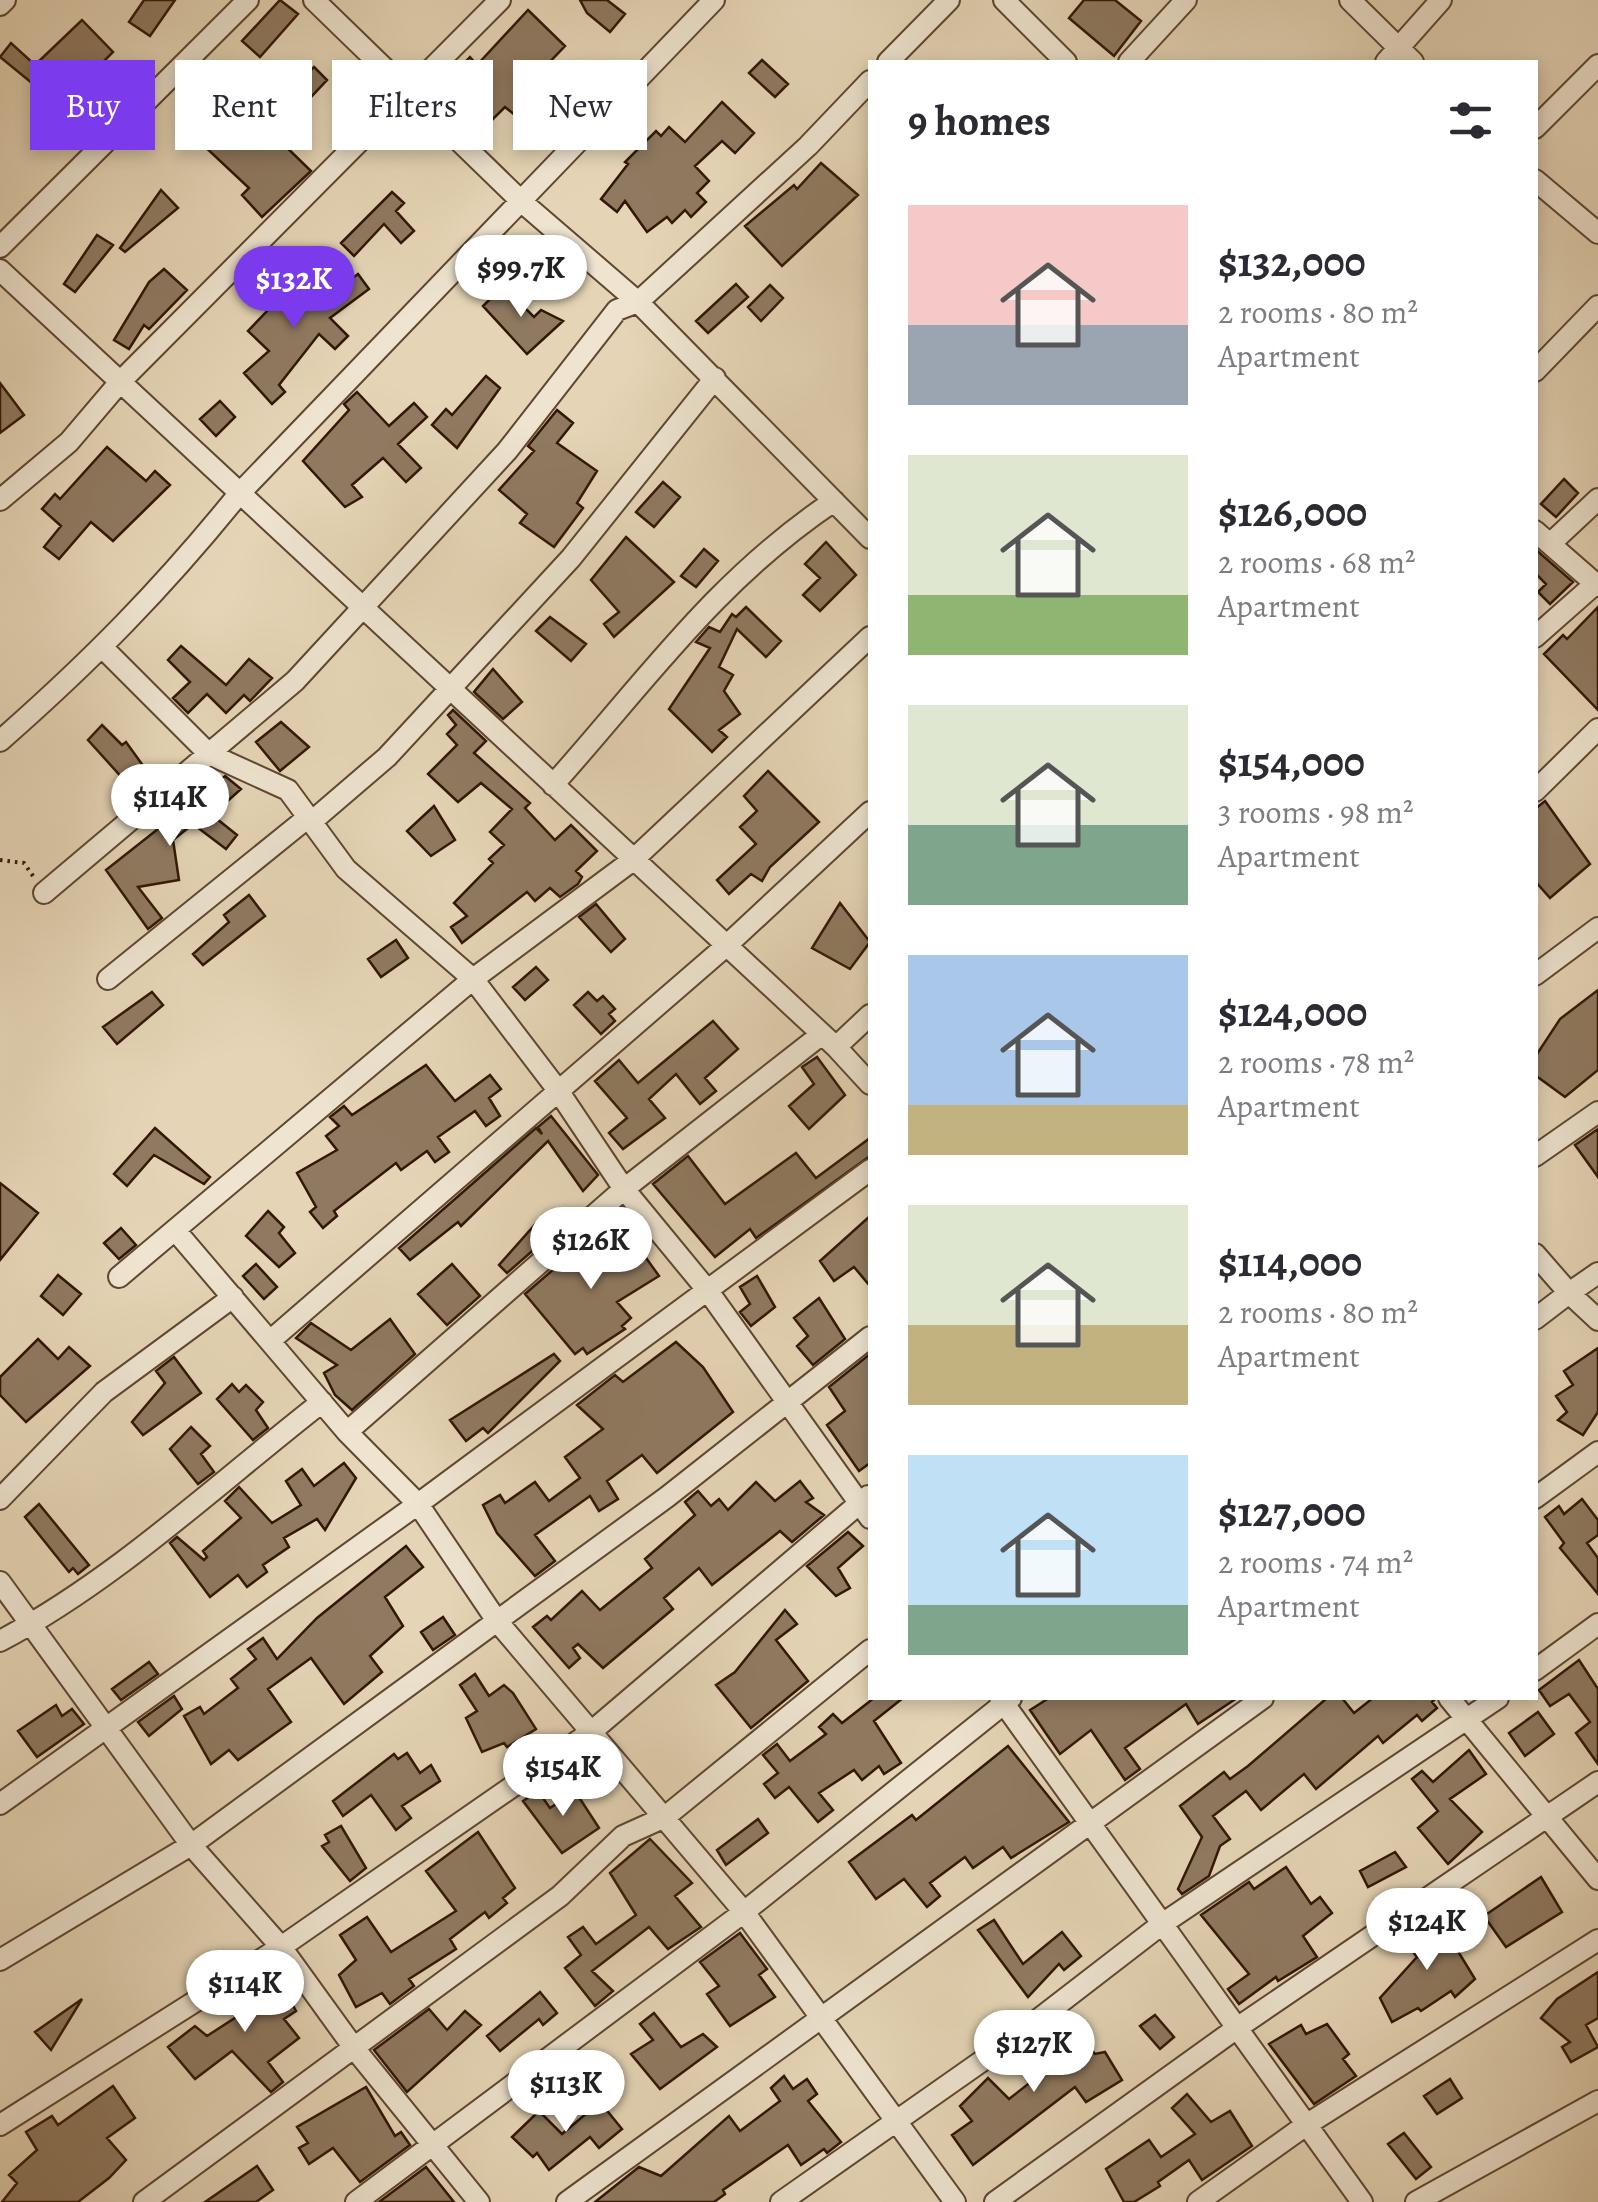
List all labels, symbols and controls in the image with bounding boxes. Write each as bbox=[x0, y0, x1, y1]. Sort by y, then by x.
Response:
chip: Buy bbox=[30, 60, 155, 150]
chip: Rent bbox=[175, 60, 312, 150]
chip: Filters bbox=[332, 60, 493, 150]
chip: New bbox=[513, 60, 647, 150]
text: 9 homes bbox=[908, 92, 1051, 149]
icon: filters bbox=[1443, 93, 1498, 148]
text: $132,000 bbox=[1218, 233, 1366, 290]
pin: $99.7K bbox=[440, 235, 602, 320]
text: $99.7K bbox=[477, 245, 565, 289]
icon: home bbox=[988, 245, 1108, 365]
pin: $132K bbox=[224, 246, 364, 331]
text: $132K bbox=[256, 256, 332, 300]
text: 2 rooms · 80 m² bbox=[1218, 290, 1418, 334]
text: Apartment bbox=[1218, 334, 1360, 378]
text: $126,000 bbox=[1218, 483, 1367, 540]
icon: home bbox=[988, 495, 1108, 615]
text: 2 rooms · 68 m² bbox=[1218, 540, 1416, 584]
text: Apartment bbox=[1218, 584, 1360, 628]
text: $154,000 bbox=[1218, 733, 1365, 790]
icon: home bbox=[988, 745, 1108, 865]
pin: $114K bbox=[100, 764, 240, 849]
text: $114K bbox=[133, 774, 207, 818]
text: 3 rooms · 98 m² bbox=[1218, 790, 1414, 834]
text: Apartment bbox=[1218, 834, 1360, 878]
text: $124,000 bbox=[1218, 983, 1367, 1040]
icon: home bbox=[988, 995, 1108, 1115]
text: 2 rooms · 78 m² bbox=[1218, 1040, 1414, 1084]
text: Apartment bbox=[1218, 1084, 1360, 1128]
pin: $126K bbox=[521, 1207, 661, 1292]
text: $126K bbox=[552, 1217, 630, 1261]
text: $114,000 bbox=[1218, 1233, 1362, 1290]
icon: home bbox=[988, 1245, 1108, 1365]
text: 2 rooms · 80 m² bbox=[1218, 1290, 1418, 1334]
text: Apartment bbox=[1218, 1334, 1360, 1378]
text: $127,000 bbox=[1218, 1483, 1366, 1540]
icon: home bbox=[988, 1495, 1108, 1615]
text: 2 rooms · 74 m² bbox=[1218, 1540, 1413, 1584]
text: Apartment bbox=[1218, 1584, 1360, 1628]
pin: $154K bbox=[493, 1734, 633, 1819]
text: $154K bbox=[525, 1744, 601, 1788]
pin: $124K bbox=[1357, 1888, 1497, 1973]
text: $124K bbox=[1388, 1898, 1466, 1942]
pin: $114K bbox=[175, 1950, 315, 2035]
text: $114K bbox=[208, 1960, 282, 2004]
pin: $127K bbox=[964, 2010, 1104, 2095]
text: $127K bbox=[996, 2020, 1072, 2064]
pin: $113K bbox=[496, 2050, 636, 2135]
text: $113K bbox=[530, 2060, 602, 2104]

